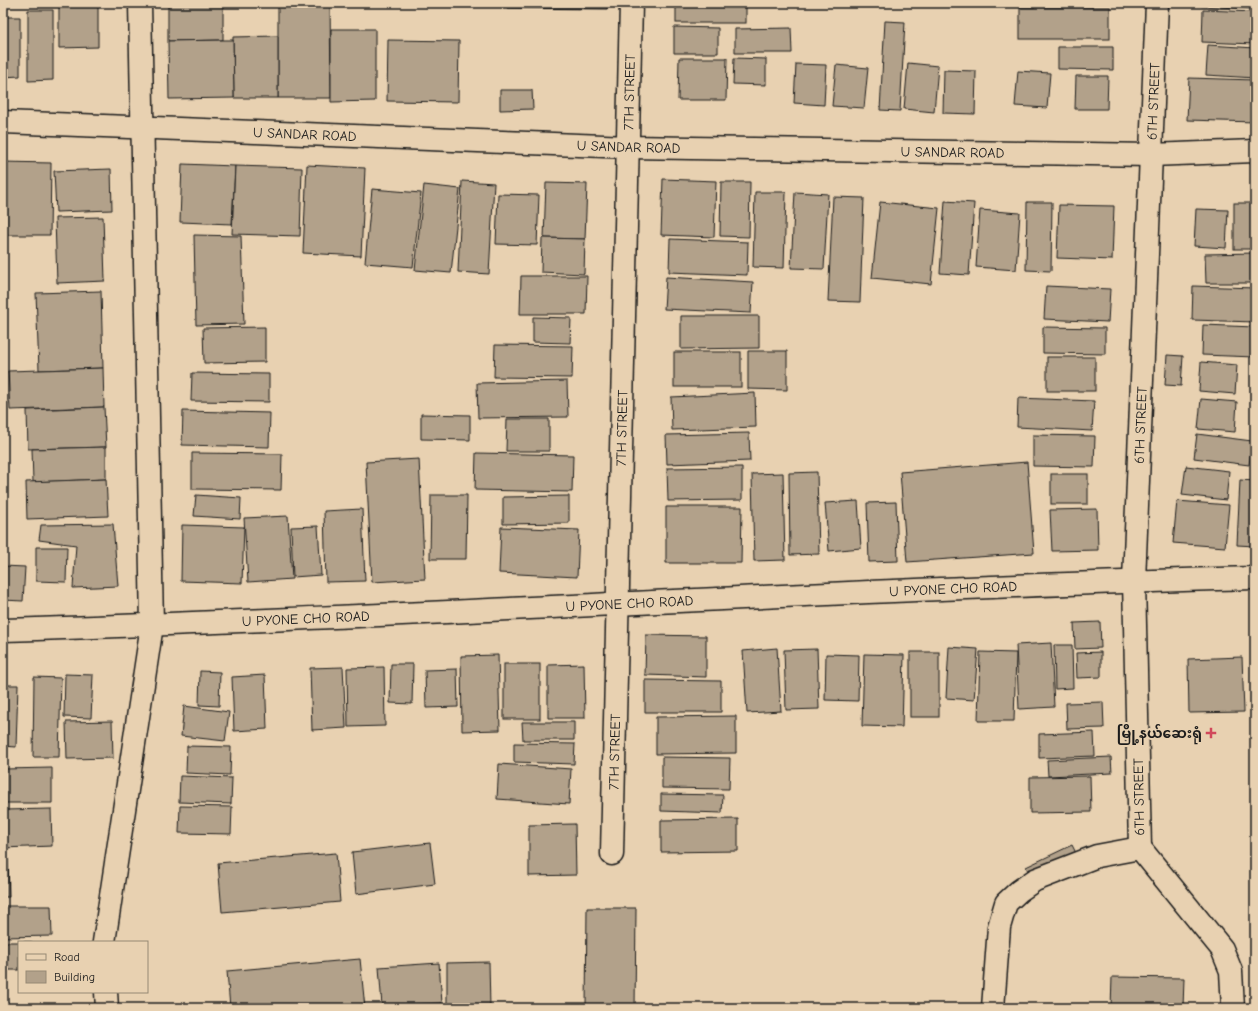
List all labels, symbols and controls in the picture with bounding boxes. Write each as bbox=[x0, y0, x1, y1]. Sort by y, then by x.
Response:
street label: 7TH STREET bbox=[620, 53, 638, 131]
street label: 6TH STREET bbox=[1143, 62, 1163, 140]
street label: U SANDAR ROAD bbox=[253, 123, 357, 145]
street label: U SANDAR ROAD bbox=[576, 136, 681, 156]
street label: U SANDAR ROAD bbox=[900, 143, 1005, 161]
street label: 6TH STREET bbox=[1130, 386, 1150, 464]
street label: 7TH STREET bbox=[612, 389, 631, 466]
street label: U PYONE CHO ROAD bbox=[889, 577, 1018, 600]
street label: U PYONE CHO ROAD bbox=[565, 592, 694, 615]
street label: U PYONE CHO ROAD bbox=[241, 607, 370, 630]
street label: 7TH STREET bbox=[605, 713, 624, 790]
place label: မြို့နယ်ဆေးရုံ bbox=[1117, 723, 1202, 745]
marker: မြို့နယ်ဆေးရုံ bbox=[1205, 727, 1217, 739]
street label: 6TH STREET bbox=[1130, 758, 1148, 836]
legend bbox=[18, 941, 148, 993]
text: Road bbox=[54, 950, 80, 964]
text: Building bbox=[54, 970, 95, 984]

